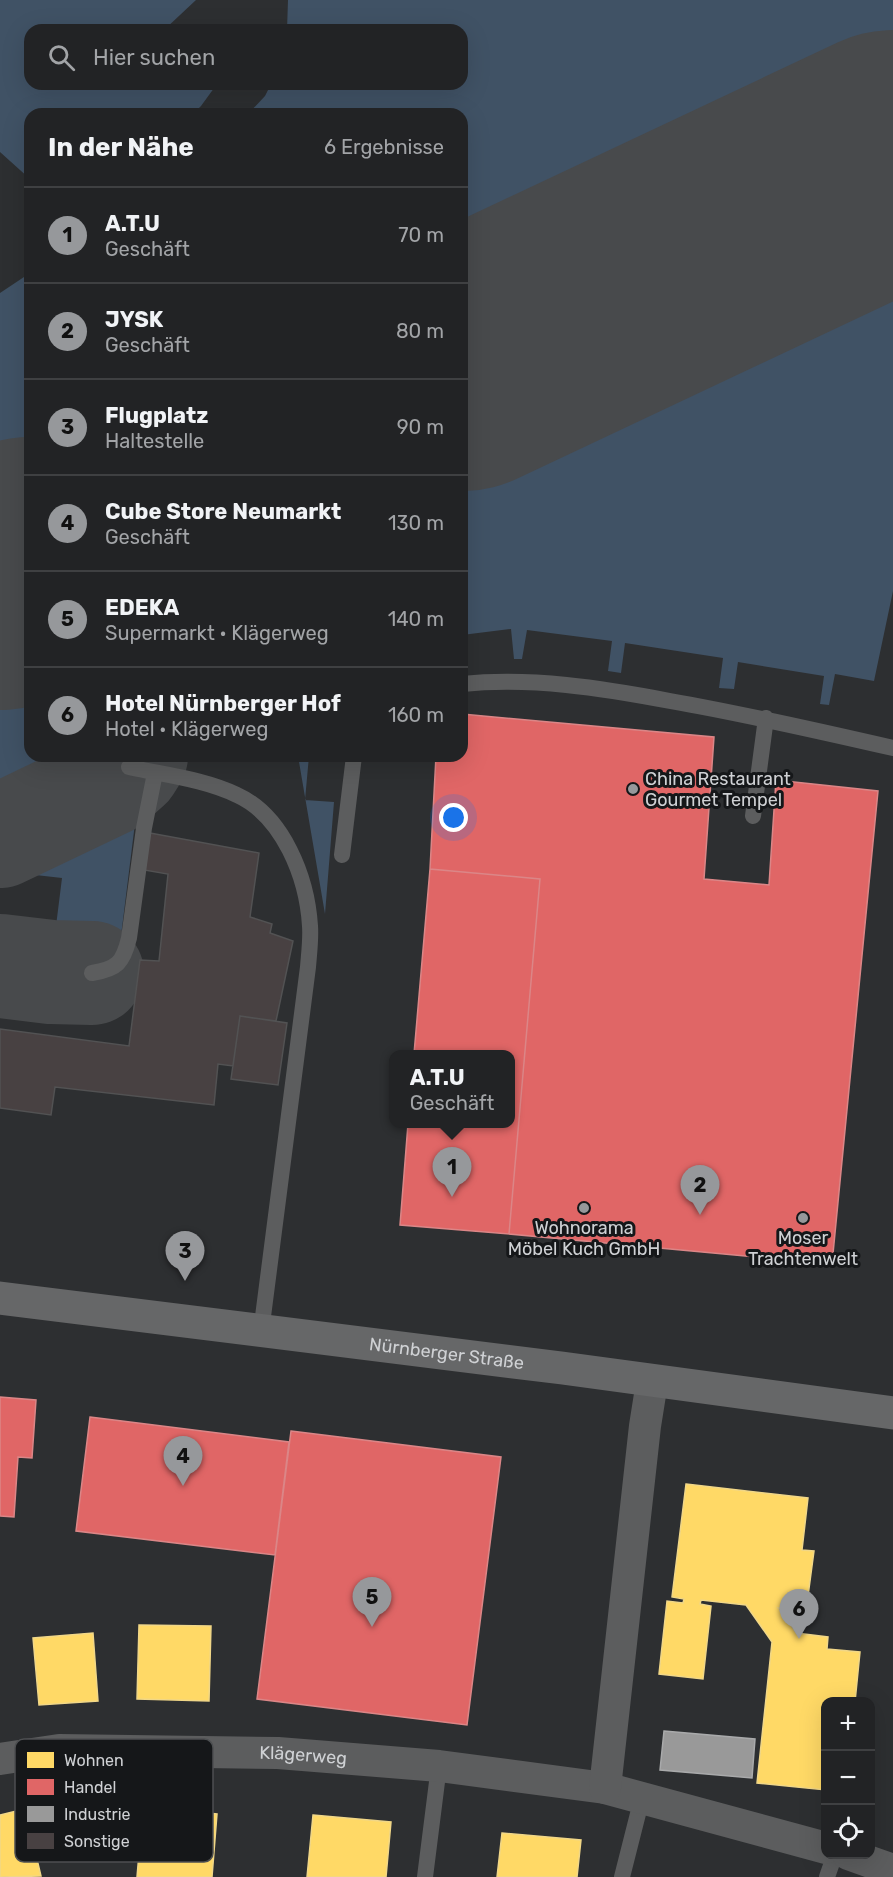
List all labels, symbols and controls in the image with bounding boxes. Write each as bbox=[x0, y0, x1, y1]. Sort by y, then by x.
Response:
search box bbox=[24, 24, 468, 90]
icon: search bbox=[45, 41, 78, 74]
text: Hier suchen bbox=[93, 44, 215, 71]
text: In der Nähe bbox=[48, 132, 194, 163]
text: 6 Ergebnisse bbox=[324, 135, 444, 159]
text: A.T.U bbox=[105, 210, 160, 237]
text: 1 bbox=[63, 223, 72, 247]
text: 70 m bbox=[398, 223, 444, 247]
text: Geschäft bbox=[105, 237, 190, 261]
text: JYSK bbox=[105, 306, 163, 333]
text: 2 bbox=[61, 319, 74, 343]
text: 80 m bbox=[396, 319, 444, 343]
text: Geschäft bbox=[105, 333, 190, 357]
text: Flugplatz bbox=[105, 402, 208, 429]
text: 3 bbox=[61, 415, 74, 439]
text: 90 m bbox=[397, 415, 444, 439]
text: Haltestelle bbox=[105, 429, 204, 453]
text: Cube Store Neumarkt bbox=[105, 498, 341, 525]
text: 4 bbox=[61, 511, 74, 535]
text: 130 m bbox=[388, 511, 444, 535]
text: Geschäft bbox=[105, 525, 190, 549]
text: EDEKA bbox=[105, 594, 179, 621]
text: 5 bbox=[61, 607, 74, 631]
text: 140 m bbox=[388, 607, 444, 631]
text: Supermarkt · Klägerweg bbox=[105, 621, 329, 645]
text: Hotel Nürnberger Hof bbox=[105, 690, 341, 717]
text: 6 bbox=[61, 703, 74, 727]
text: 160 m bbox=[388, 703, 444, 727]
text: Hotel · Klägerweg bbox=[105, 717, 269, 741]
place label: China Restaurant Gourmet Tempel bbox=[645, 768, 791, 811]
marker: China Restaurant Gourmet Tempel bbox=[626, 782, 640, 796]
your location bbox=[439, 803, 468, 832]
popup bbox=[389, 1050, 515, 1128]
text: A.T.U bbox=[410, 1064, 465, 1091]
text: Geschäft bbox=[410, 1091, 494, 1115]
pin: 1 bbox=[432, 1148, 472, 1197]
pin: 2 bbox=[680, 1166, 720, 1215]
marker: Wohnorama Möbel Kuch GmbH bbox=[577, 1201, 591, 1215]
marker: Moser Trachtenwelt bbox=[796, 1211, 810, 1225]
place label: Wohnorama Möbel Kuch GmbH bbox=[508, 1217, 660, 1260]
place label: Moser Trachtenwelt bbox=[748, 1227, 858, 1270]
pin: 3 bbox=[166, 1232, 204, 1281]
street label: Nürnberger Straße bbox=[368, 1333, 525, 1374]
pin: 4 bbox=[164, 1436, 202, 1486]
pin: 5 bbox=[352, 1578, 392, 1627]
pin: 6 bbox=[780, 1590, 818, 1639]
map controls bbox=[821, 1697, 875, 1859]
button: + bbox=[821, 1697, 875, 1751]
legend bbox=[15, 1739, 213, 1862]
street label: Klägerweg bbox=[259, 1742, 348, 1770]
text: Wohnen bbox=[64, 1751, 124, 1770]
button: − bbox=[821, 1751, 875, 1805]
text: Handel bbox=[64, 1778, 116, 1797]
text: Industrie bbox=[64, 1805, 131, 1824]
button: locate bbox=[821, 1805, 875, 1859]
text: Sonstige bbox=[64, 1832, 130, 1851]

